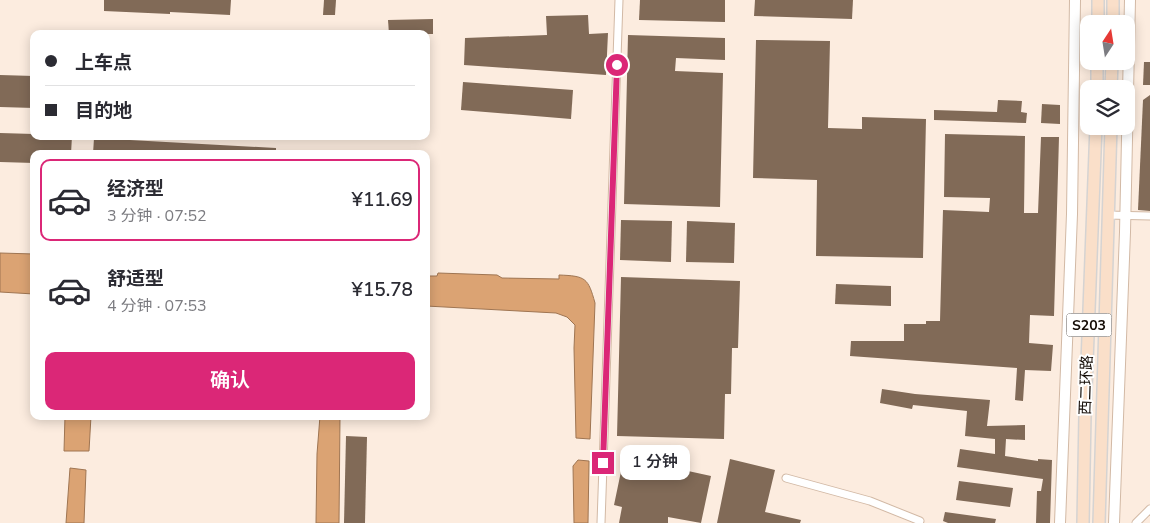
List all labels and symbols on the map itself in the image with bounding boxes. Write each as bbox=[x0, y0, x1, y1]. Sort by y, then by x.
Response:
north arrow bbox=[1080, 15, 1135, 70]
route start bbox=[606, 54, 628, 76]
road number: S203 bbox=[1066, 314, 1112, 336]
street label: 西二环路 bbox=[1075, 355, 1097, 415]
callout: 1 分钟 bbox=[620, 446, 690, 480]
route end bbox=[592, 452, 614, 474]

